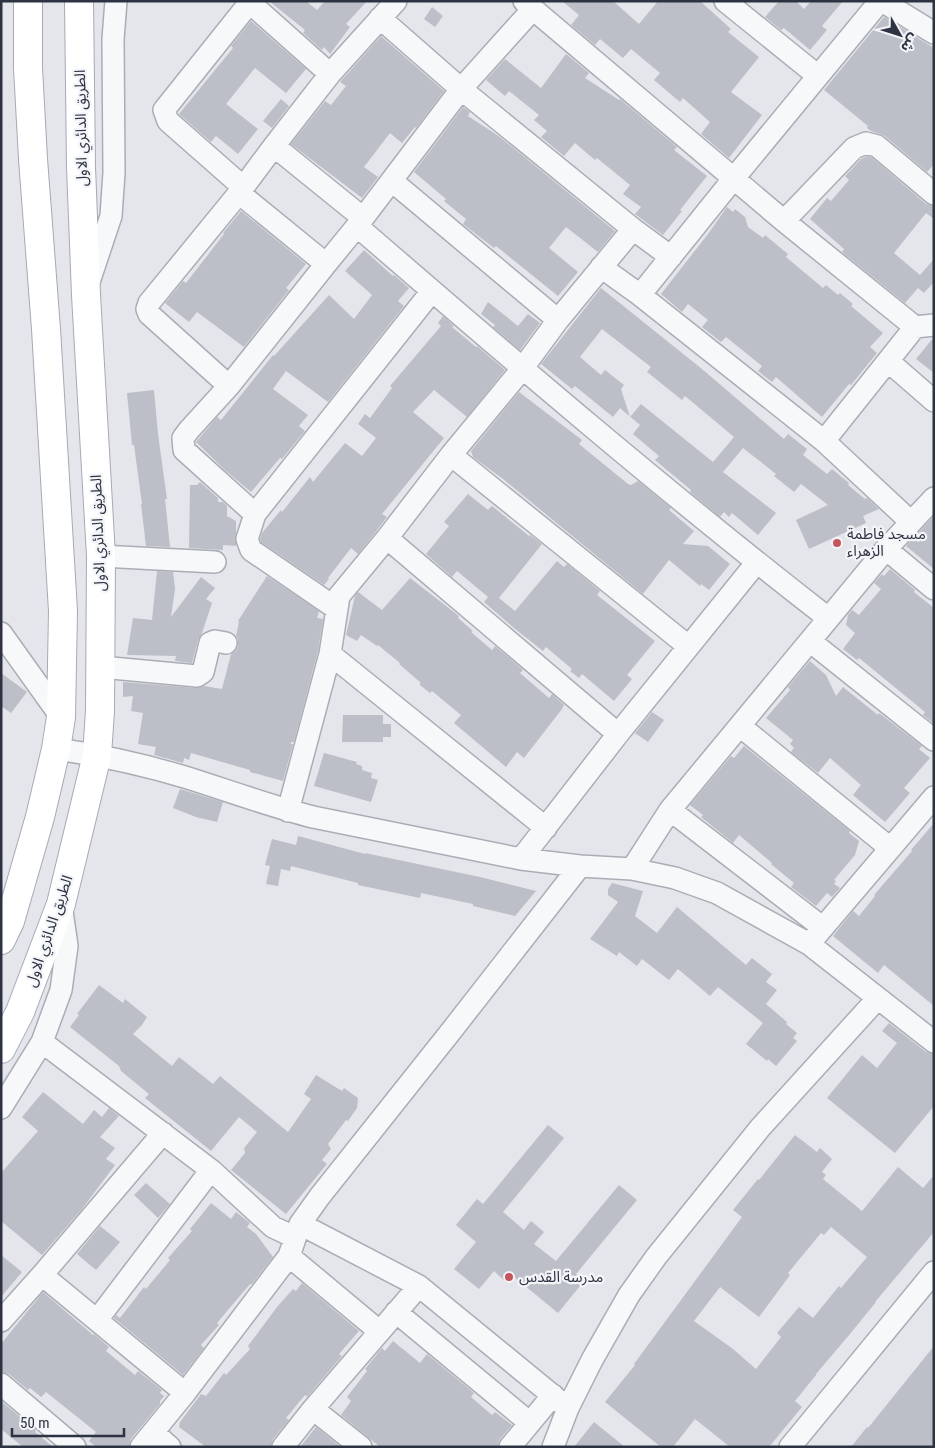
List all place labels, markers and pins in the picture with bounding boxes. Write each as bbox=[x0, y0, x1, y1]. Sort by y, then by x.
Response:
place label: مسجد فاطمة الزهراء bbox=[847, 525, 926, 560]
marker: مسجد فاطمة الزهراء bbox=[831, 537, 843, 549]
place label: مدرسة القدس bbox=[519, 1268, 603, 1286]
marker: مدرسة القدس bbox=[503, 1271, 515, 1283]

